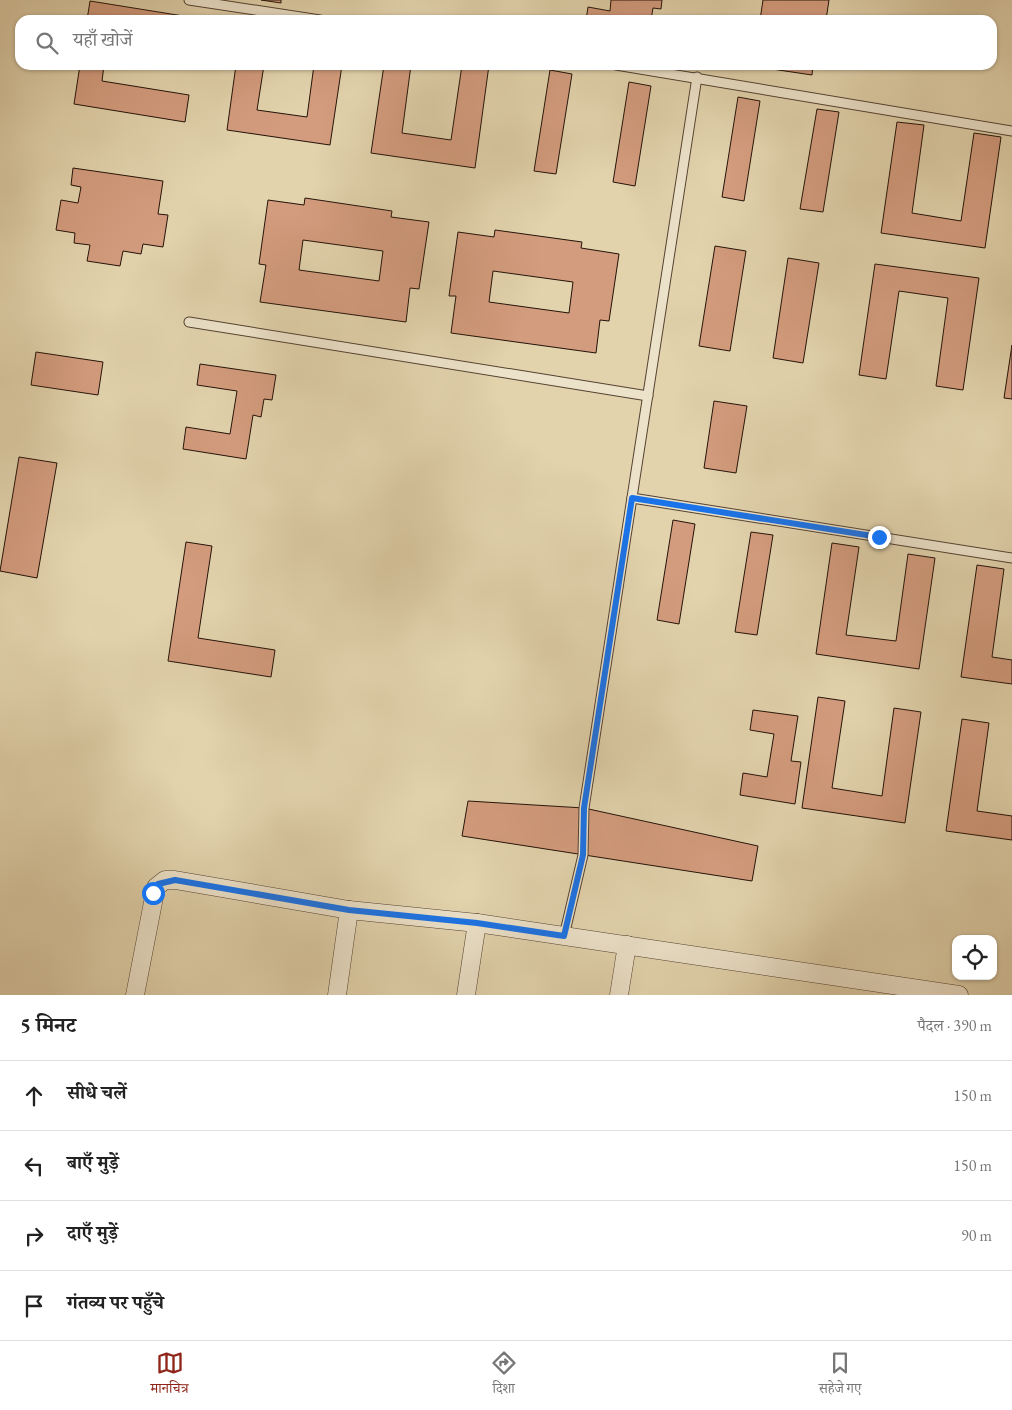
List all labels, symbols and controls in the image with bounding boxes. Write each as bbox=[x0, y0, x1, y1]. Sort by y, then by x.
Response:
search box bbox=[15, 15, 997, 70]
text: यहाँ खोजें bbox=[73, 27, 132, 52]
icon: search bbox=[33, 29, 61, 57]
route end bbox=[868, 526, 891, 549]
route start bbox=[142, 882, 165, 905]
map controls bbox=[952, 935, 997, 980]
button: locate bbox=[952, 935, 997, 980]
text: 5 मिनट bbox=[20, 1011, 76, 1038]
text: पैदल · 390 m bbox=[918, 1015, 992, 1036]
text: सीधे चलें bbox=[67, 1080, 127, 1105]
icon: ahead bbox=[20, 1082, 48, 1110]
text: 150 m bbox=[953, 1085, 992, 1106]
text: बाएँ मुड़ें bbox=[67, 1150, 119, 1175]
icon: left bbox=[20, 1152, 48, 1180]
text: 150 m bbox=[953, 1155, 992, 1176]
text: दाएँ मुड़ें bbox=[67, 1220, 118, 1245]
icon: right bbox=[20, 1222, 48, 1250]
text: 90 m bbox=[961, 1225, 992, 1246]
text: गंतव्य पर पहुँचे bbox=[67, 1290, 164, 1315]
icon: arrive bbox=[20, 1292, 48, 1320]
tab: मानचित्र bbox=[151, 1349, 189, 1402]
tab: दिशा bbox=[490, 1349, 518, 1402]
tab: सहेजे गए bbox=[819, 1349, 861, 1402]

